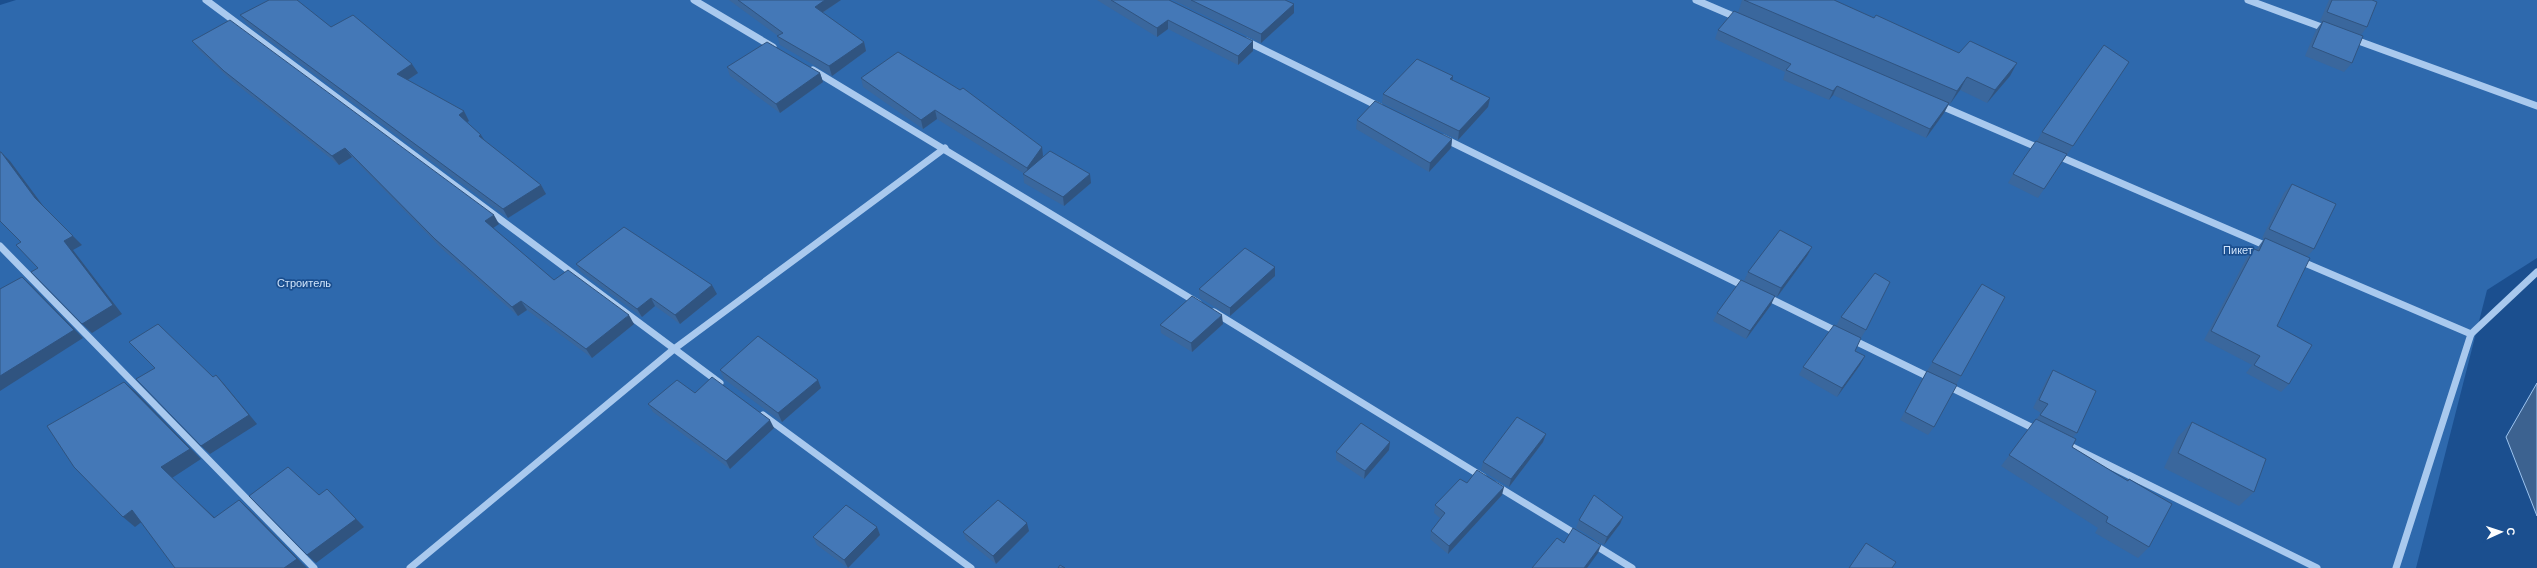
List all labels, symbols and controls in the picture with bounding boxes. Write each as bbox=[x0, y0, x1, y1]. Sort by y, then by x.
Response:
park label: Пикет bbox=[2223, 244, 2253, 256]
park label: Строитель bbox=[277, 277, 331, 289]
north arrow bbox=[2481, 512, 2521, 552]
text: С bbox=[2505, 527, 2517, 536]

